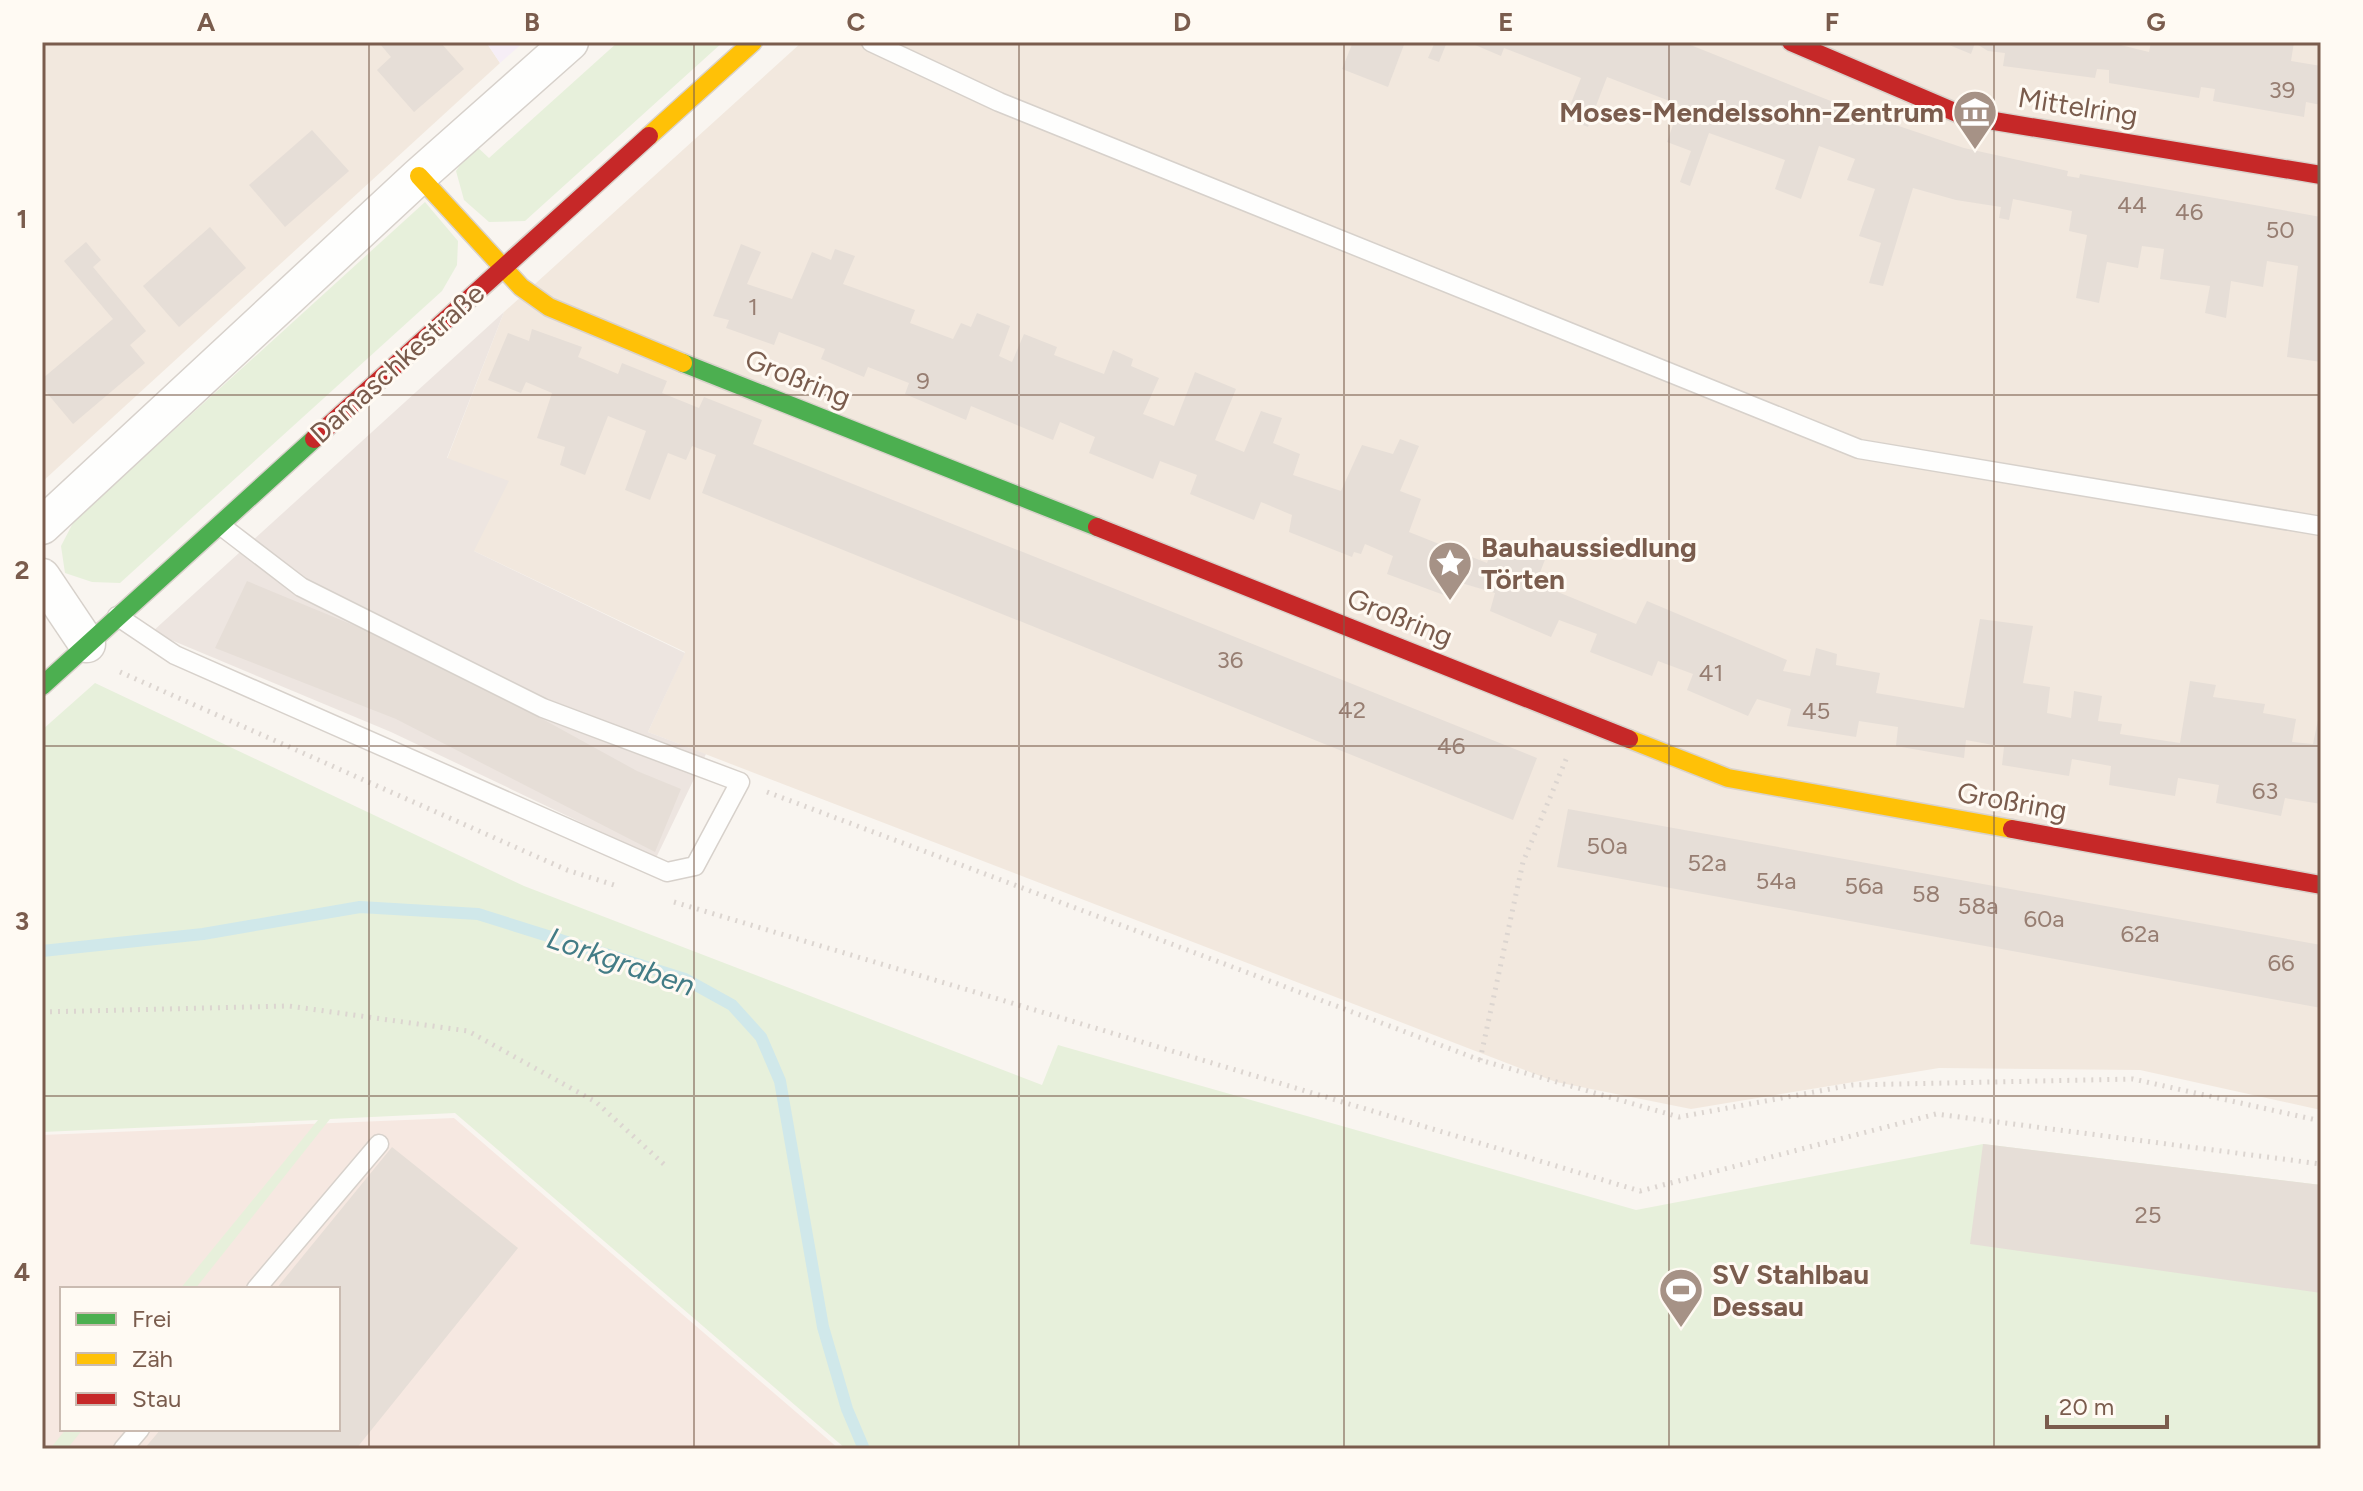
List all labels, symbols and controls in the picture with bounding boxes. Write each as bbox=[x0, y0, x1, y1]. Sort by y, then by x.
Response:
text: A bbox=[197, 6, 216, 38]
text: B bbox=[524, 6, 540, 38]
text: C bbox=[847, 6, 866, 38]
text: D bbox=[1173, 6, 1191, 38]
text: E bbox=[1498, 6, 1514, 38]
text: F bbox=[1825, 6, 1839, 38]
text: G bbox=[2146, 6, 2166, 38]
house number: 39 bbox=[2269, 75, 2295, 104]
street label: Mittelring bbox=[2016, 80, 2140, 132]
museum icon: Moses-Mendelssohn-Zentrum bbox=[1951, 88, 1999, 151]
place label: Moses-Mendelssohn-Zentrum bbox=[1559, 95, 1944, 129]
house number: 44 bbox=[2117, 190, 2147, 219]
house number: 46 bbox=[2175, 197, 2203, 226]
text: 1 bbox=[17, 203, 27, 235]
house number: 50 bbox=[2265, 215, 2295, 244]
street label: Damaschkestraße bbox=[303, 276, 491, 450]
house number: 1 bbox=[748, 292, 758, 321]
street label: Großring bbox=[740, 341, 856, 415]
house number: 9 bbox=[916, 366, 930, 395]
place label: Bauhaussiedlung Törten bbox=[1481, 530, 1697, 596]
place icon: Bauhaussiedlung Törten bbox=[1426, 539, 1474, 602]
text: 2 bbox=[14, 554, 30, 586]
street label: Großring bbox=[1342, 580, 1458, 654]
house number: 36 bbox=[1217, 645, 1243, 674]
house number: 41 bbox=[1699, 658, 1723, 687]
house number: 42 bbox=[1338, 695, 1366, 724]
house number: 45 bbox=[1802, 696, 1830, 725]
house number: 46 bbox=[1437, 731, 1465, 760]
street label: Großring bbox=[1954, 775, 2070, 827]
house number: 63 bbox=[2252, 776, 2278, 805]
house number: 50a bbox=[1586, 831, 1628, 860]
house number: 52a bbox=[1687, 848, 1727, 877]
house number: 54a bbox=[1756, 866, 1796, 895]
house number: 56a bbox=[1844, 871, 1884, 900]
house number: 58 bbox=[1912, 879, 1940, 908]
house number: 58a bbox=[1958, 891, 1998, 920]
house number: 60a bbox=[2023, 904, 2065, 933]
text: 3 bbox=[15, 905, 29, 937]
water label: Lorkgraben bbox=[543, 919, 700, 1004]
house number: 62a bbox=[2120, 919, 2160, 948]
house number: 66 bbox=[2267, 948, 2295, 977]
house number: 25 bbox=[2134, 1200, 2162, 1229]
text: 4 bbox=[14, 1256, 30, 1288]
place label: SV Stahlbau Dessau bbox=[1712, 1257, 1869, 1323]
sports icon: SV Stahlbau Dessau bbox=[1657, 1266, 1705, 1329]
legend bbox=[60, 1287, 340, 1431]
text: Frei bbox=[132, 1304, 172, 1333]
text: Zäh bbox=[132, 1344, 173, 1373]
scale bar bbox=[2047, 1379, 2167, 1429]
text: Stau bbox=[132, 1384, 181, 1413]
text: 20 m bbox=[2059, 1392, 2114, 1421]

